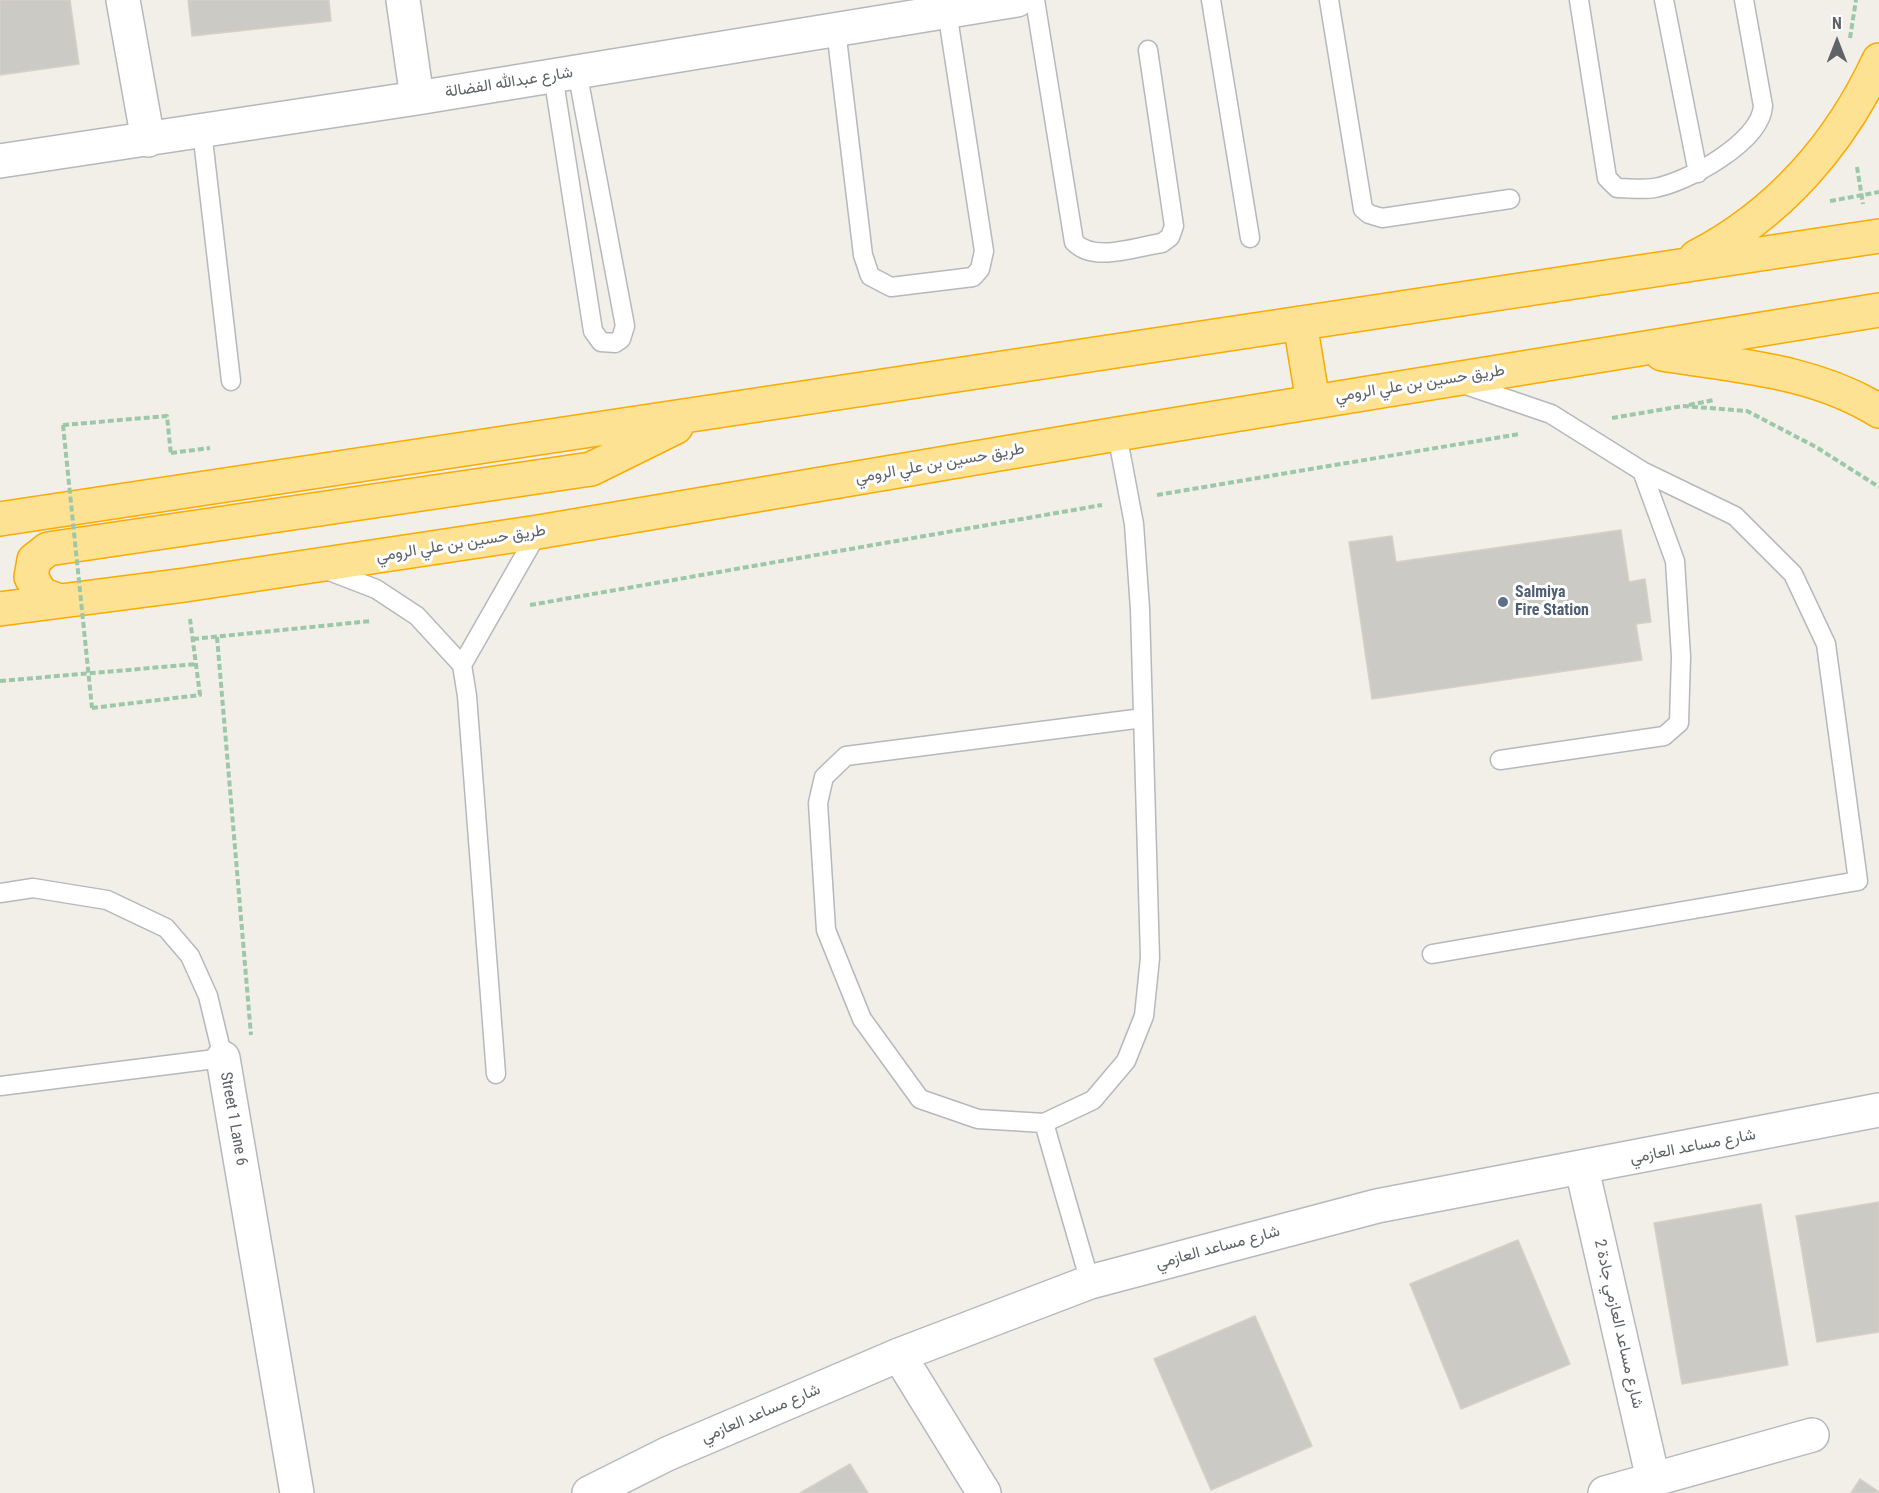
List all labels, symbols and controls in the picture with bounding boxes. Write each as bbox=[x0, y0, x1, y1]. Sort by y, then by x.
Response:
north arrow bbox=[1807, 12, 1867, 72]
text: N bbox=[1832, 14, 1842, 33]
street label: شارع عبدالله الفضالة bbox=[444, 63, 574, 103]
street label: طريق حسين بن علي الرومي bbox=[1334, 361, 1506, 407]
street label: طريق حسين بن علي الرومي bbox=[854, 440, 1026, 488]
street label: طريق حسين بن علي الرومي bbox=[375, 521, 547, 567]
place label: Salmiya Fire Station bbox=[1515, 583, 1589, 621]
marker: Salmiya Fire Station bbox=[1496, 595, 1510, 609]
street label: Street 1 Lane 6 bbox=[215, 1071, 251, 1167]
street label: شارع مساعد العازمي bbox=[1628, 1125, 1758, 1169]
street label: شارع مساعد العازمي bbox=[1154, 1222, 1282, 1274]
street label: شارع مساعد العازمي جادة 2 bbox=[1589, 1238, 1647, 1410]
street label: شارع مساعد العازمي bbox=[698, 1380, 824, 1448]

